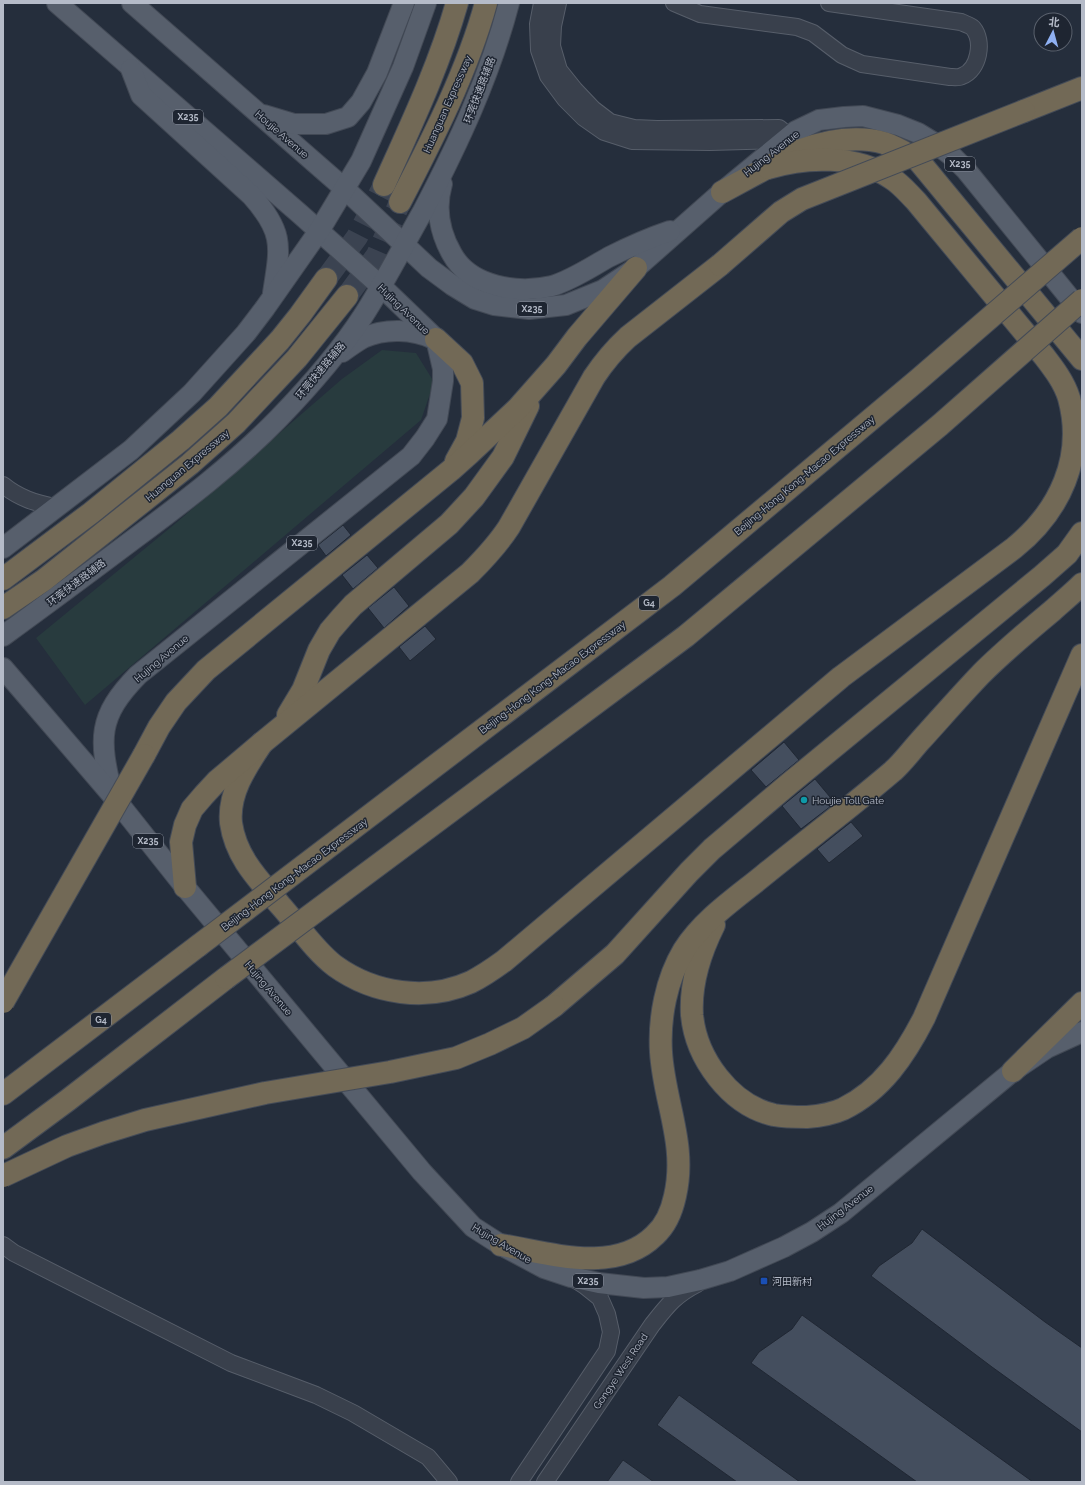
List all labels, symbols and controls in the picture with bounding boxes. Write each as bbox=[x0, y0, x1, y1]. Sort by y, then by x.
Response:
north arrow bbox=[1033, 12, 1073, 52]
text: 北 bbox=[1048, 16, 1060, 30]
street label: Huanguan Expressway bbox=[421, 53, 474, 155]
street label: 环莞快速路辅路 bbox=[462, 56, 497, 125]
street label: Houjie Avenue bbox=[253, 108, 311, 161]
road number: X235 bbox=[173, 110, 203, 124]
street label: Hujing Avenue bbox=[741, 128, 801, 178]
road number: X235 bbox=[945, 157, 975, 171]
street label: Hujing Avenue bbox=[376, 282, 432, 337]
road number: X235 bbox=[517, 302, 547, 316]
street label: 环莞快速路辅路 bbox=[294, 340, 347, 401]
street label: Beijing-Hong Kong-Macao Expressway bbox=[732, 413, 877, 537]
street label: Huanguan Expressway bbox=[143, 427, 232, 503]
road number: X235 bbox=[287, 536, 317, 550]
street label: 环莞快速路辅路 bbox=[45, 557, 108, 608]
road number: G4 bbox=[639, 596, 659, 610]
street label: Beijing-Hong Kong-Macao Expressway bbox=[477, 619, 628, 736]
street label: Hujing Avenue bbox=[132, 633, 191, 684]
marker: Houjie Toll Gate bbox=[799, 795, 809, 805]
place label: Houjie Toll Gate bbox=[812, 795, 884, 806]
street label: Beijing-Hong Kong-Macao Expressway bbox=[219, 816, 370, 933]
road number: X235 bbox=[133, 834, 163, 848]
street label: Hujing Avenue bbox=[243, 959, 294, 1018]
road number: G4 bbox=[91, 1013, 111, 1027]
street label: Hujing Avenue bbox=[815, 1183, 876, 1232]
street label: Hujing Avenue bbox=[470, 1221, 533, 1265]
road number: X235 bbox=[573, 1274, 603, 1288]
marker: 河田新村 bbox=[759, 1276, 769, 1286]
place label: 河田新村 bbox=[772, 1276, 812, 1287]
street label: Gongye West Road bbox=[591, 1331, 650, 1411]

